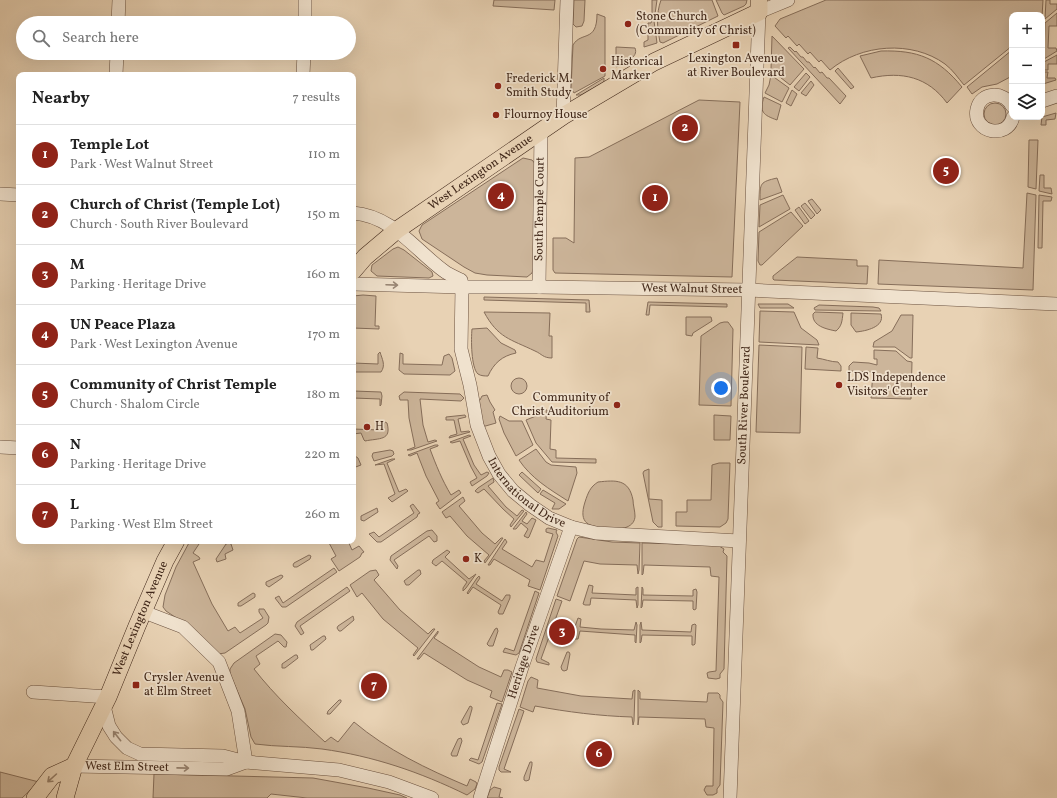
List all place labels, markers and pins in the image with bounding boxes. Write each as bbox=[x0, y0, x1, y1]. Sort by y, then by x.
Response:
place label: Stone Church (Community of Christ) bbox=[636, 9, 756, 39]
marker: Stone Church (Community of Christ) bbox=[623, 19, 633, 29]
marker: Lexington Avenue at River Boulevard bbox=[731, 40, 741, 50]
place label: Lexington Avenue at River Boulevard bbox=[687, 51, 785, 81]
place label: Historical Marker bbox=[611, 54, 663, 84]
marker: Historical Marker bbox=[598, 64, 608, 74]
place label: Frederick M. Smith Study bbox=[506, 71, 572, 101]
marker: Frederick M. Smith Study bbox=[493, 81, 503, 91]
place label: Flournoy House bbox=[504, 107, 588, 123]
marker: Flournoy House bbox=[491, 110, 501, 120]
pin: 2 bbox=[672, 113, 698, 143]
pin: 5 bbox=[933, 156, 959, 186]
pin: 4 bbox=[488, 181, 514, 211]
pin: 1 bbox=[642, 183, 668, 213]
place label: LDS Independence Visitors' Center bbox=[847, 370, 946, 400]
marker: LDS Independence Visitors' Center bbox=[834, 380, 844, 390]
place label: Community of Christ Auditorium bbox=[512, 390, 611, 420]
marker: Community of Christ Auditorium bbox=[612, 400, 622, 410]
place label: H bbox=[375, 419, 384, 435]
marker: H bbox=[362, 422, 372, 432]
place label: K bbox=[474, 551, 482, 567]
marker: K bbox=[461, 554, 471, 564]
pin: 3 bbox=[549, 617, 575, 647]
place label: Crysler Avenue at Elm Street bbox=[144, 670, 225, 700]
pin: 7 bbox=[361, 671, 387, 701]
marker: Crysler Avenue at Elm Street bbox=[131, 680, 141, 690]
pin: 6 bbox=[586, 739, 612, 769]

